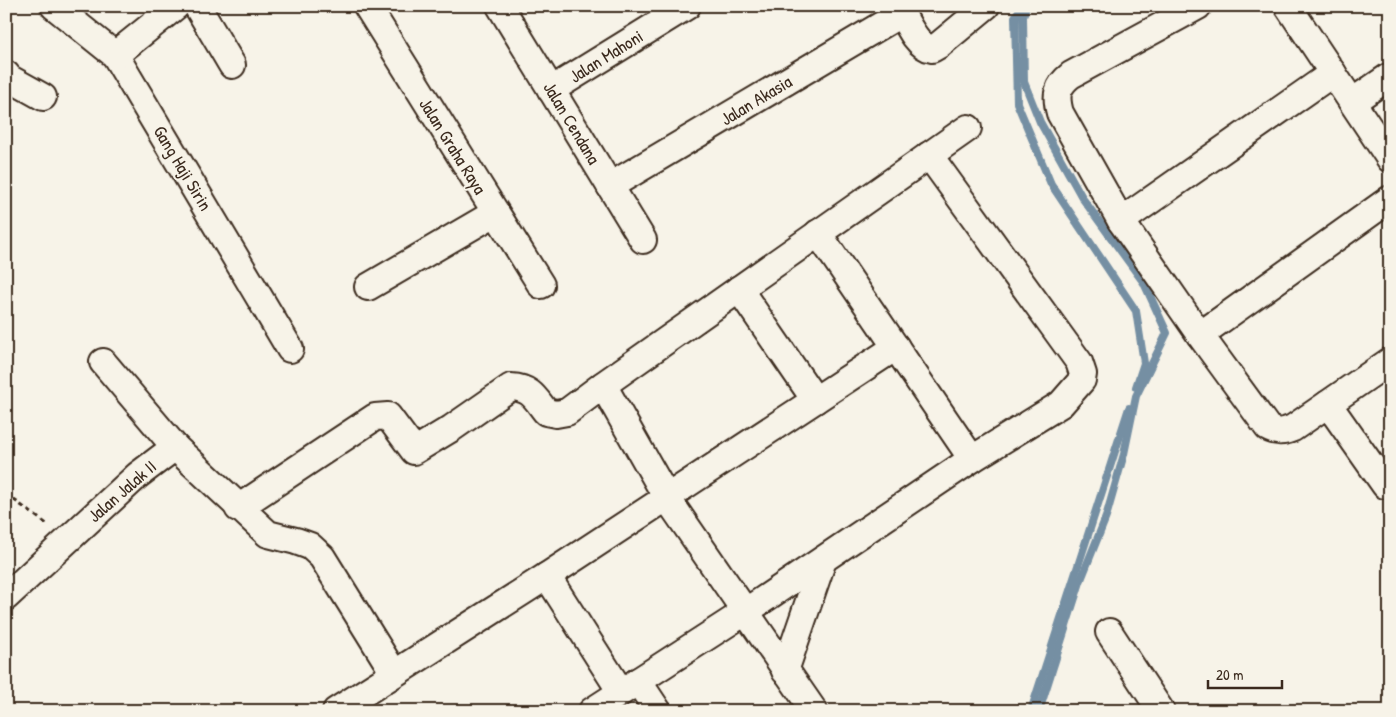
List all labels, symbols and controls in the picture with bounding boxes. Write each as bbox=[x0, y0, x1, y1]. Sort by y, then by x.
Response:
street label: Jalan Mahoni bbox=[564, 24, 648, 88]
street label: Jalan Akasia bbox=[716, 69, 796, 131]
street label: Jalan Cendana bbox=[538, 77, 606, 169]
street label: Jalan Graha Raya bbox=[413, 93, 493, 199]
street label: Gang Haji Sirin bbox=[148, 121, 218, 215]
street label: Jalan Jalak II bbox=[82, 454, 162, 528]
scale bar bbox=[1208, 657, 1282, 689]
text: 20 m bbox=[1216, 664, 1243, 685]

